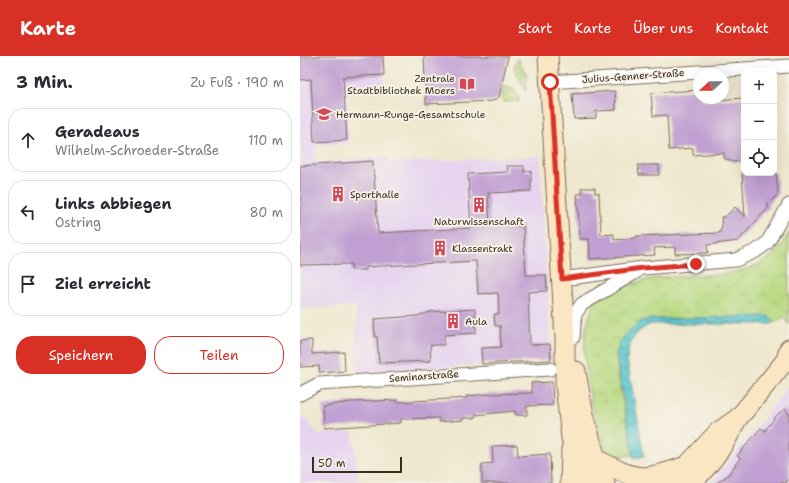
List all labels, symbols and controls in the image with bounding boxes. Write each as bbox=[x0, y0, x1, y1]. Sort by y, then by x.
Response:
text: Karte bbox=[20, 16, 76, 41]
text: Start bbox=[518, 19, 552, 37]
text: Karte bbox=[574, 19, 611, 37]
text: Über uns bbox=[633, 19, 693, 37]
text: Kontakt bbox=[715, 19, 769, 37]
street label: Julius-Genner-Straße bbox=[581, 66, 685, 86]
north arrow bbox=[693, 68, 729, 104]
map controls bbox=[741, 68, 777, 176]
button: + bbox=[741, 68, 777, 104]
text: 3 Min. bbox=[16, 71, 73, 93]
place label: Zentrale Stadtbibliothek Moers bbox=[347, 72, 455, 97]
route start bbox=[541, 73, 559, 91]
text: Zu Fuß · 190 m bbox=[190, 74, 284, 91]
library icon: Zentrale Stadtbibliothek Moers bbox=[458, 75, 476, 93]
button: − bbox=[741, 104, 777, 140]
school or university icon: Hermann-Runge-Gesamtschule bbox=[315, 105, 333, 123]
place label: Hermann-Runge-Gesamtschule bbox=[336, 108, 486, 121]
text: Geradeaus bbox=[55, 122, 140, 142]
icon: ahead bbox=[17, 129, 39, 151]
text: 110 m bbox=[248, 132, 283, 149]
button: locate bbox=[741, 140, 777, 176]
text: Wilhelm-Schroeder-Straße bbox=[55, 142, 219, 159]
building icon: Sporthalle bbox=[329, 185, 347, 203]
place label: Sporthalle bbox=[350, 188, 400, 201]
text: Links abbiegen bbox=[55, 194, 171, 214]
building icon: Naturwissenschaft bbox=[470, 196, 488, 214]
icon: left bbox=[17, 201, 39, 223]
text: 80 m bbox=[249, 204, 283, 221]
text: Ostring bbox=[55, 214, 101, 231]
place label: Naturwissenschaft bbox=[434, 215, 524, 228]
building icon: Klassentrakt bbox=[431, 239, 449, 257]
place label: Klassentrakt bbox=[452, 242, 513, 255]
route end bbox=[687, 255, 705, 273]
icon: arrive bbox=[17, 273, 39, 295]
text: Ziel erreicht bbox=[55, 274, 151, 294]
building icon: Aula bbox=[444, 312, 462, 330]
place label: Aula bbox=[465, 315, 488, 328]
button: Speichern bbox=[16, 336, 146, 374]
button: Teilen bbox=[154, 336, 284, 374]
street label: Seminarstraße bbox=[389, 367, 460, 385]
scale bar bbox=[312, 455, 402, 474]
text: 50 m bbox=[318, 456, 346, 471]

